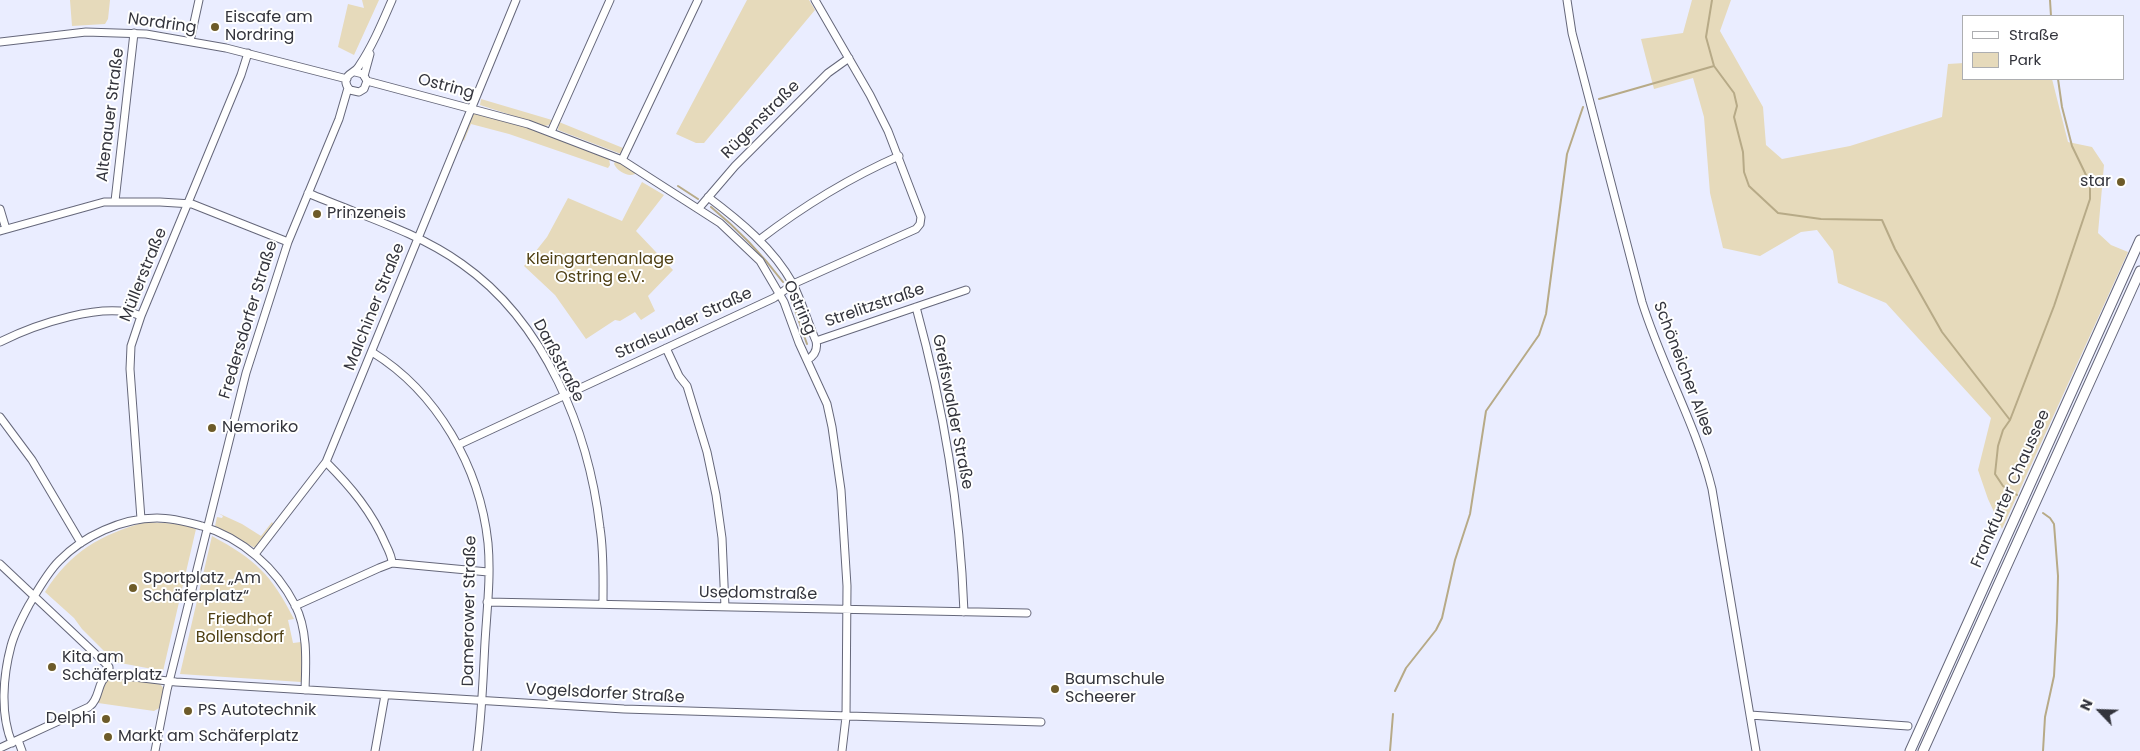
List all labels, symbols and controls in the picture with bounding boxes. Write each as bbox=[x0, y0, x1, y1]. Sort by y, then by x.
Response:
place label: Eiscafe am Nordring bbox=[225, 8, 313, 46]
street label: Nordring bbox=[126, 10, 198, 38]
legend bbox=[1962, 15, 2125, 80]
marker: Eiscafe am Nordring bbox=[209, 21, 221, 33]
text: Straße bbox=[2009, 24, 2059, 45]
street label: Altenauer Straße bbox=[93, 47, 129, 183]
text: Park bbox=[2009, 49, 2041, 70]
street label: Ostring bbox=[416, 70, 476, 104]
street label: Rügenstraße bbox=[718, 77, 804, 163]
place label: star bbox=[2080, 172, 2111, 192]
marker: star bbox=[2115, 176, 2127, 188]
place label: Prinzeneis bbox=[327, 204, 406, 224]
marker: Prinzeneis bbox=[311, 208, 323, 220]
street label: Müllerstraße bbox=[116, 225, 172, 325]
street label: Fredersdorfer Straße bbox=[216, 239, 282, 401]
street label: Malchiner Straße bbox=[341, 241, 409, 373]
park label: Kleingartenanlage Ostring e.V. bbox=[526, 250, 674, 288]
street label: Ostring bbox=[778, 278, 820, 338]
street label: Strelitzstraße bbox=[823, 280, 927, 332]
street label: Stralsunder Straße bbox=[613, 284, 755, 364]
street label: Schöneicher Allee bbox=[1649, 299, 1717, 439]
street label: Darßstraße bbox=[528, 316, 588, 406]
street label: Greifswalder Straße bbox=[928, 333, 976, 491]
street label: Frankfurter Chaussee bbox=[1967, 407, 2055, 571]
place label: Nemoriko bbox=[222, 418, 298, 438]
marker: Nemoriko bbox=[206, 422, 218, 434]
street label: Damerower Straße bbox=[459, 535, 481, 687]
place label: Sportplatz „Am Schäferplatz“ bbox=[143, 569, 261, 607]
marker: Sportplatz „Am Schäferplatz“ bbox=[127, 582, 139, 594]
street label: Usedomstraße bbox=[699, 583, 817, 605]
park label: Friedhof Bollensdorf bbox=[196, 610, 284, 648]
place label: Kita am Schäferplatz bbox=[62, 648, 162, 686]
marker: Kita am Schäferplatz bbox=[46, 661, 58, 673]
place label: Baumschule Scheerer bbox=[1065, 670, 1165, 708]
street label: Vogelsdorfer Straße bbox=[525, 680, 685, 708]
marker: Baumschule Scheerer bbox=[1049, 683, 1061, 695]
north arrow bbox=[2075, 686, 2125, 736]
text: N bbox=[2075, 696, 2098, 714]
place label: PS Autotechnik bbox=[198, 701, 316, 721]
marker: PS Autotechnik bbox=[182, 705, 194, 717]
place label: Delphi bbox=[46, 709, 96, 729]
marker: Delphi bbox=[100, 713, 112, 725]
place label: Markt am Schäferplatz bbox=[118, 727, 298, 747]
marker: Markt am Schäferplatz bbox=[102, 731, 114, 743]

